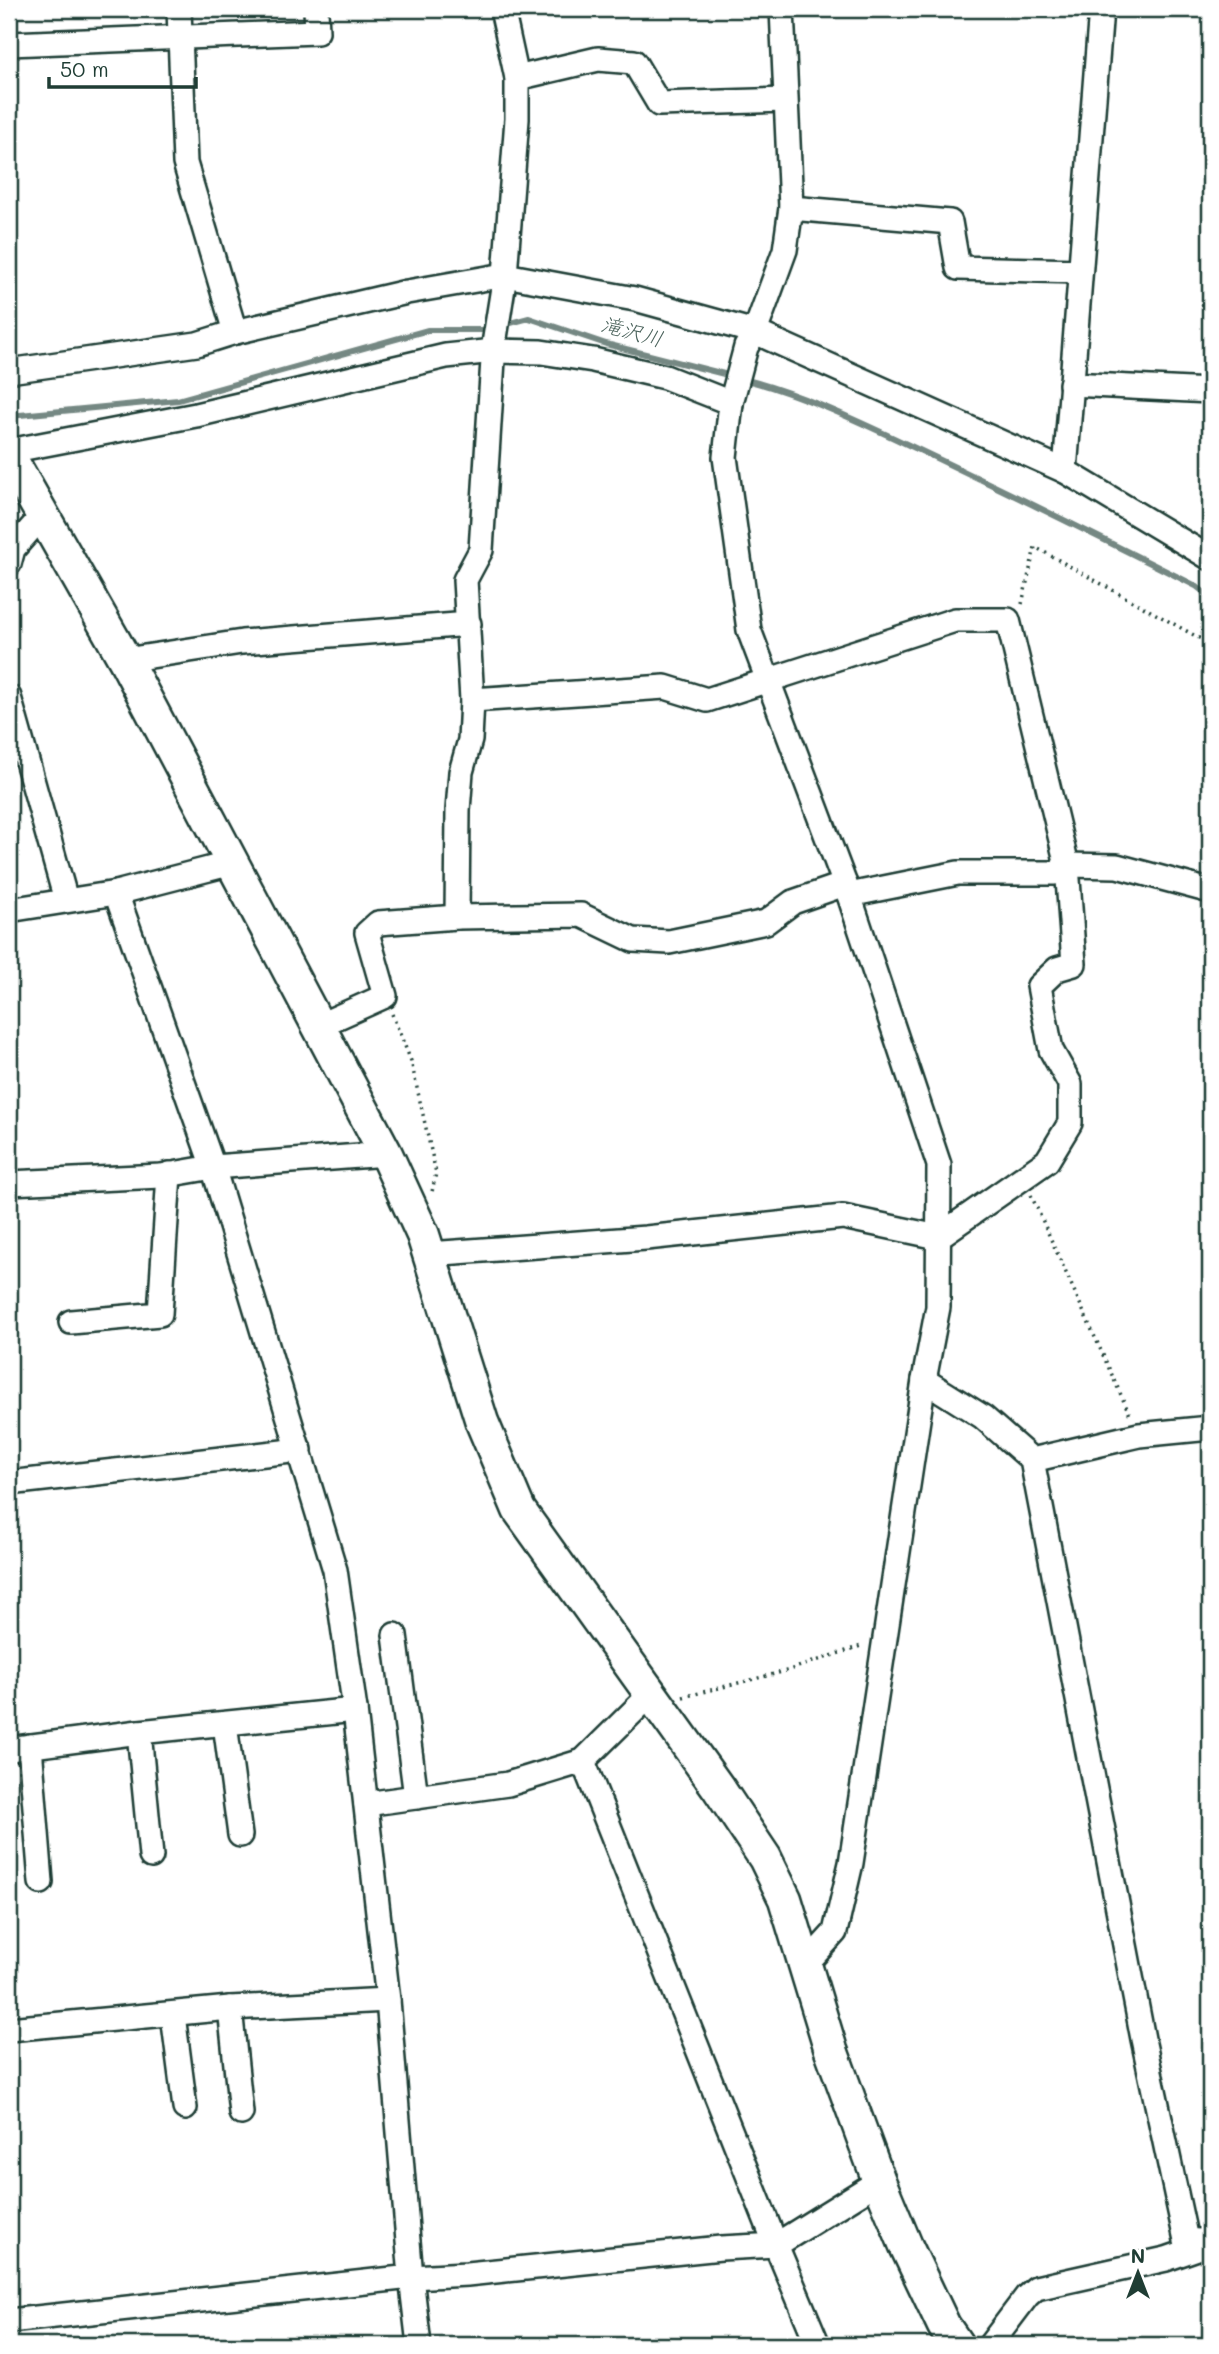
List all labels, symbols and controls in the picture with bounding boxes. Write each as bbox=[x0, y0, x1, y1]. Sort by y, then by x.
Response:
scale bar bbox=[49, 46, 196, 90]
text: 50 m bbox=[60, 55, 109, 82]
water label: 滝沢川 bbox=[598, 309, 666, 352]
north arrow bbox=[1104, 2238, 1174, 2308]
text: N bbox=[1131, 2243, 1145, 2268]

